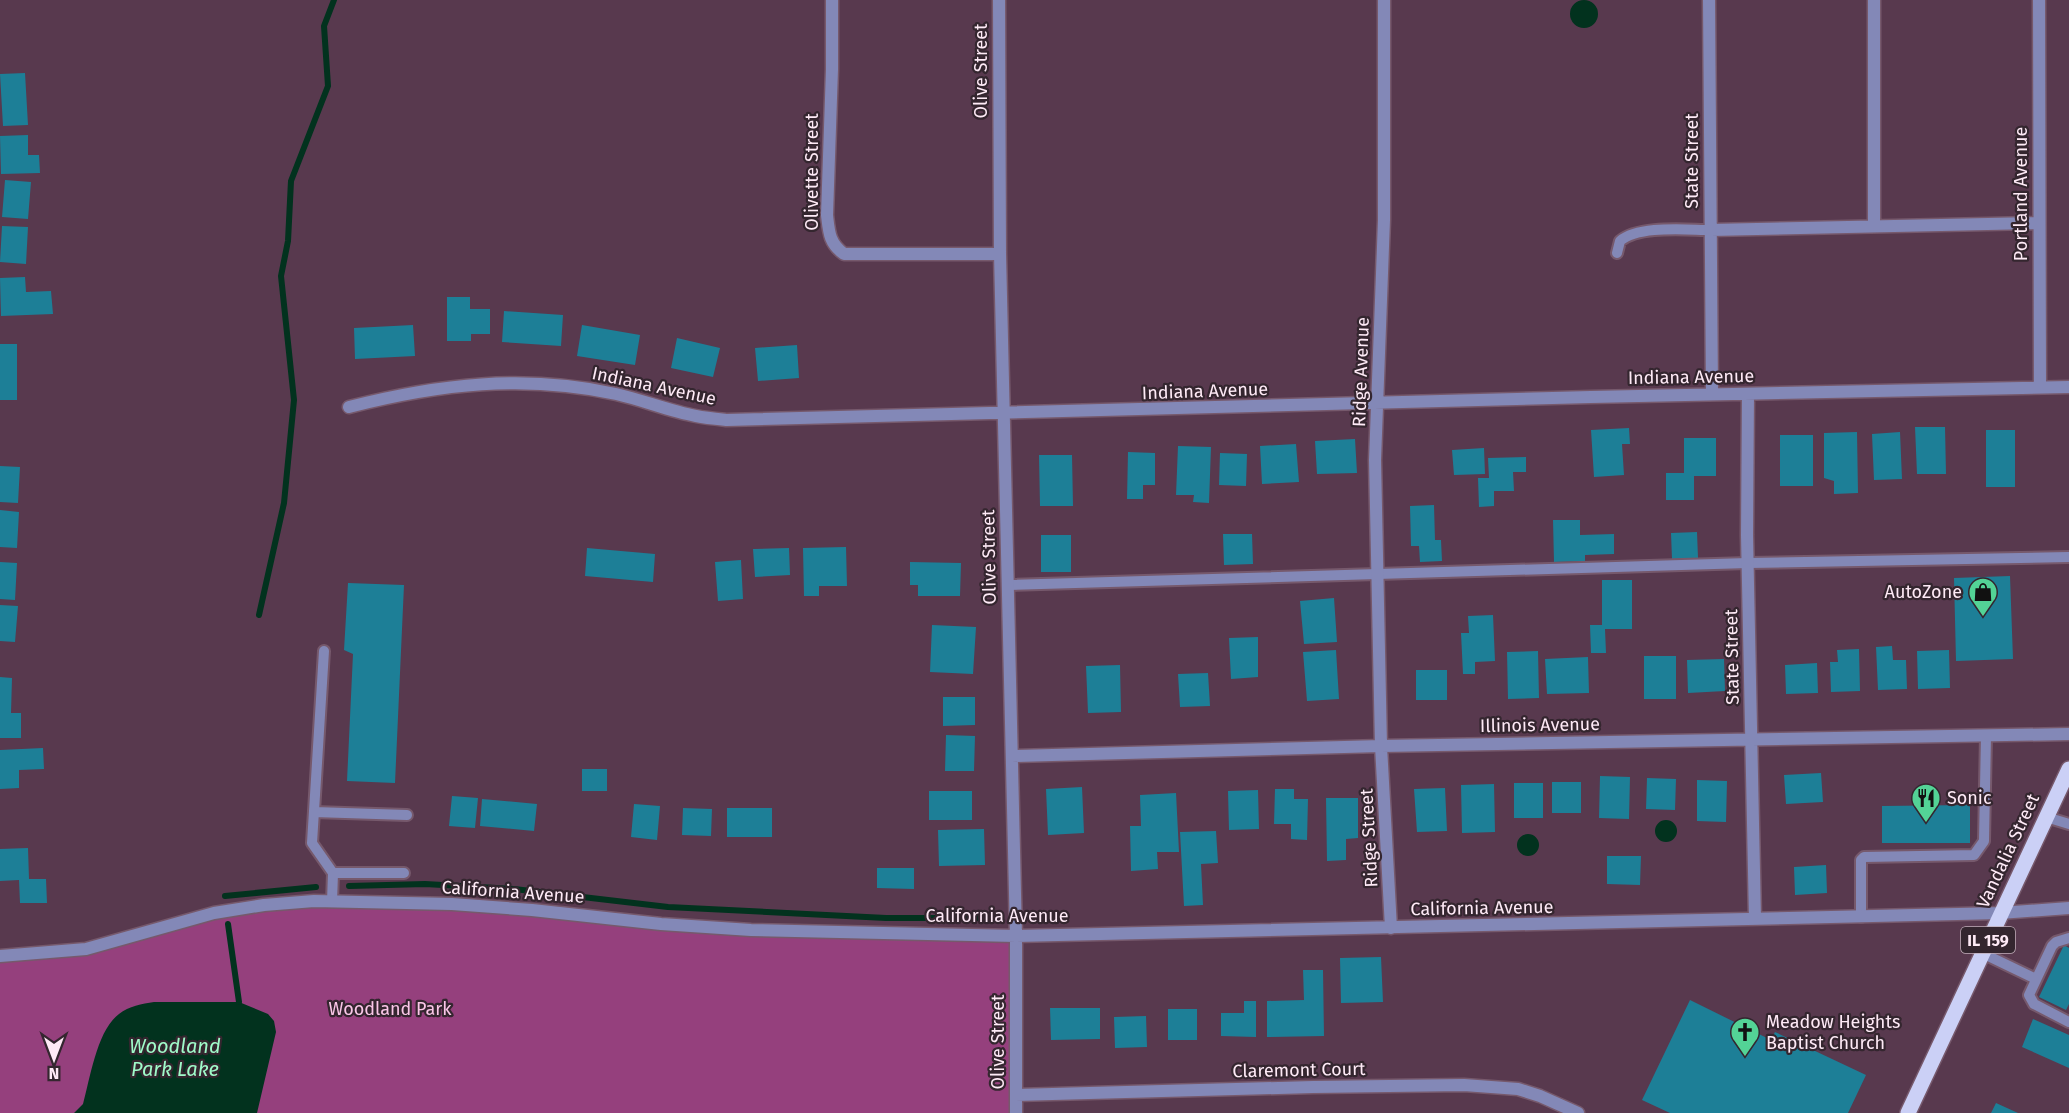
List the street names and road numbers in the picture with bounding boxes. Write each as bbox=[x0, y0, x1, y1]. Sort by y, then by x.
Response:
street label: Olive Street bbox=[970, 23, 992, 119]
street label: Olivette Street bbox=[801, 113, 823, 231]
street label: State Street bbox=[1681, 113, 1703, 209]
street label: Portland Avenue bbox=[2010, 127, 2032, 261]
street label: Ridge Avenue bbox=[1348, 317, 1374, 427]
street label: Indiana Avenue bbox=[590, 362, 718, 410]
street label: Indiana Avenue bbox=[1628, 365, 1754, 389]
street label: Indiana Avenue bbox=[1141, 378, 1269, 404]
street label: Olive Street bbox=[977, 509, 1001, 605]
street label: State Street bbox=[1720, 609, 1744, 705]
street label: Illinois Avenue bbox=[1480, 713, 1600, 737]
street label: Ridge Street bbox=[1355, 787, 1383, 888]
street label: Vandalia Street bbox=[1972, 790, 2044, 912]
street label: California Avenue bbox=[441, 876, 585, 908]
street label: California Avenue bbox=[1410, 896, 1554, 920]
street label: California Avenue bbox=[925, 905, 1069, 927]
road number: IL 159 bbox=[1961, 927, 2015, 953]
street label: Olive Street bbox=[987, 994, 1009, 1090]
street label: Claremont Court bbox=[1232, 1058, 1366, 1082]

